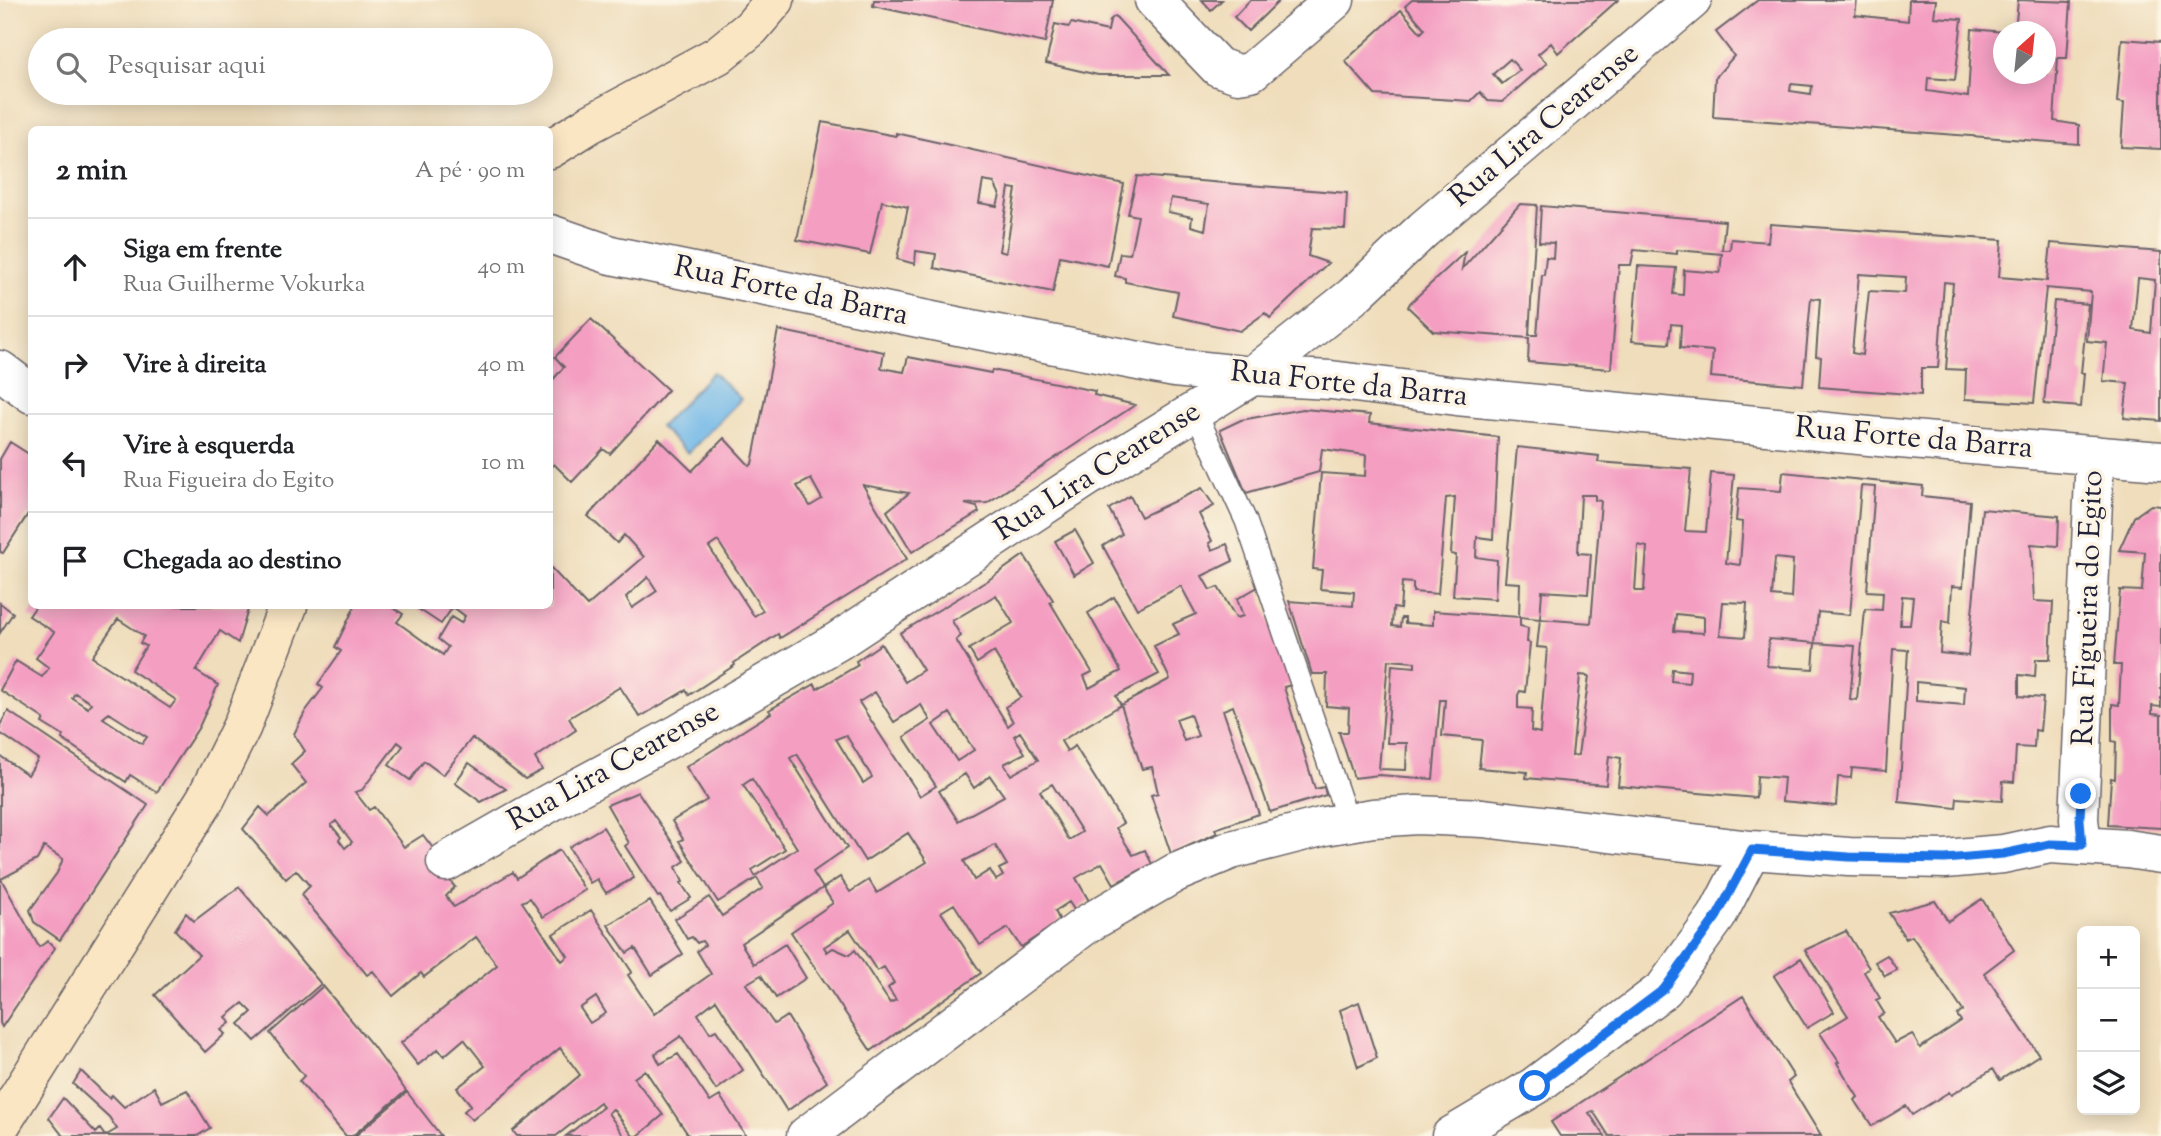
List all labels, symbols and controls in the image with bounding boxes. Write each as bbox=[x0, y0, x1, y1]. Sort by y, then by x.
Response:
north arrow bbox=[1993, 21, 2056, 84]
search box bbox=[28, 28, 553, 105]
street label: Rua Lira Cearense bbox=[1441, 34, 1649, 218]
icon: search bbox=[52, 48, 90, 86]
text: Pesquisar aqui bbox=[108, 48, 266, 85]
text: 2 min bbox=[56, 150, 128, 193]
text: A pé · 90 m bbox=[415, 155, 525, 188]
text: Siga em frente bbox=[123, 232, 282, 269]
street label: Rua Forte da Barra bbox=[670, 246, 912, 338]
icon: ahead bbox=[56, 248, 94, 286]
text: 40 m bbox=[478, 251, 525, 284]
text: Rua Guilherme Vokurka bbox=[123, 269, 365, 302]
icon: right bbox=[56, 346, 94, 384]
text: Vire à direita bbox=[123, 347, 267, 384]
text: 40 m bbox=[478, 349, 525, 382]
street label: Rua Forte da Barra bbox=[1228, 351, 1470, 419]
street label: Rua Lira Cearense bbox=[987, 391, 1209, 553]
street label: Rua Forte da Barra bbox=[1793, 407, 2035, 471]
text: Vire à esquerda bbox=[123, 428, 295, 465]
icon: left bbox=[56, 444, 94, 482]
text: 10 m bbox=[481, 447, 525, 480]
text: Rua Figueira do Egito bbox=[123, 465, 334, 498]
street label: Rua Figueira do Egito bbox=[2063, 469, 2115, 747]
icon: arrive bbox=[56, 542, 94, 580]
text: Chegada ao destino bbox=[123, 543, 341, 580]
street label: Rua Lira Cearense bbox=[501, 691, 727, 843]
route end bbox=[2065, 778, 2096, 809]
map controls bbox=[2077, 926, 2140, 1115]
button: + bbox=[2077, 926, 2140, 989]
button: − bbox=[2077, 989, 2140, 1052]
button: layers bbox=[2077, 1052, 2140, 1115]
route start bbox=[1519, 1070, 1550, 1101]

